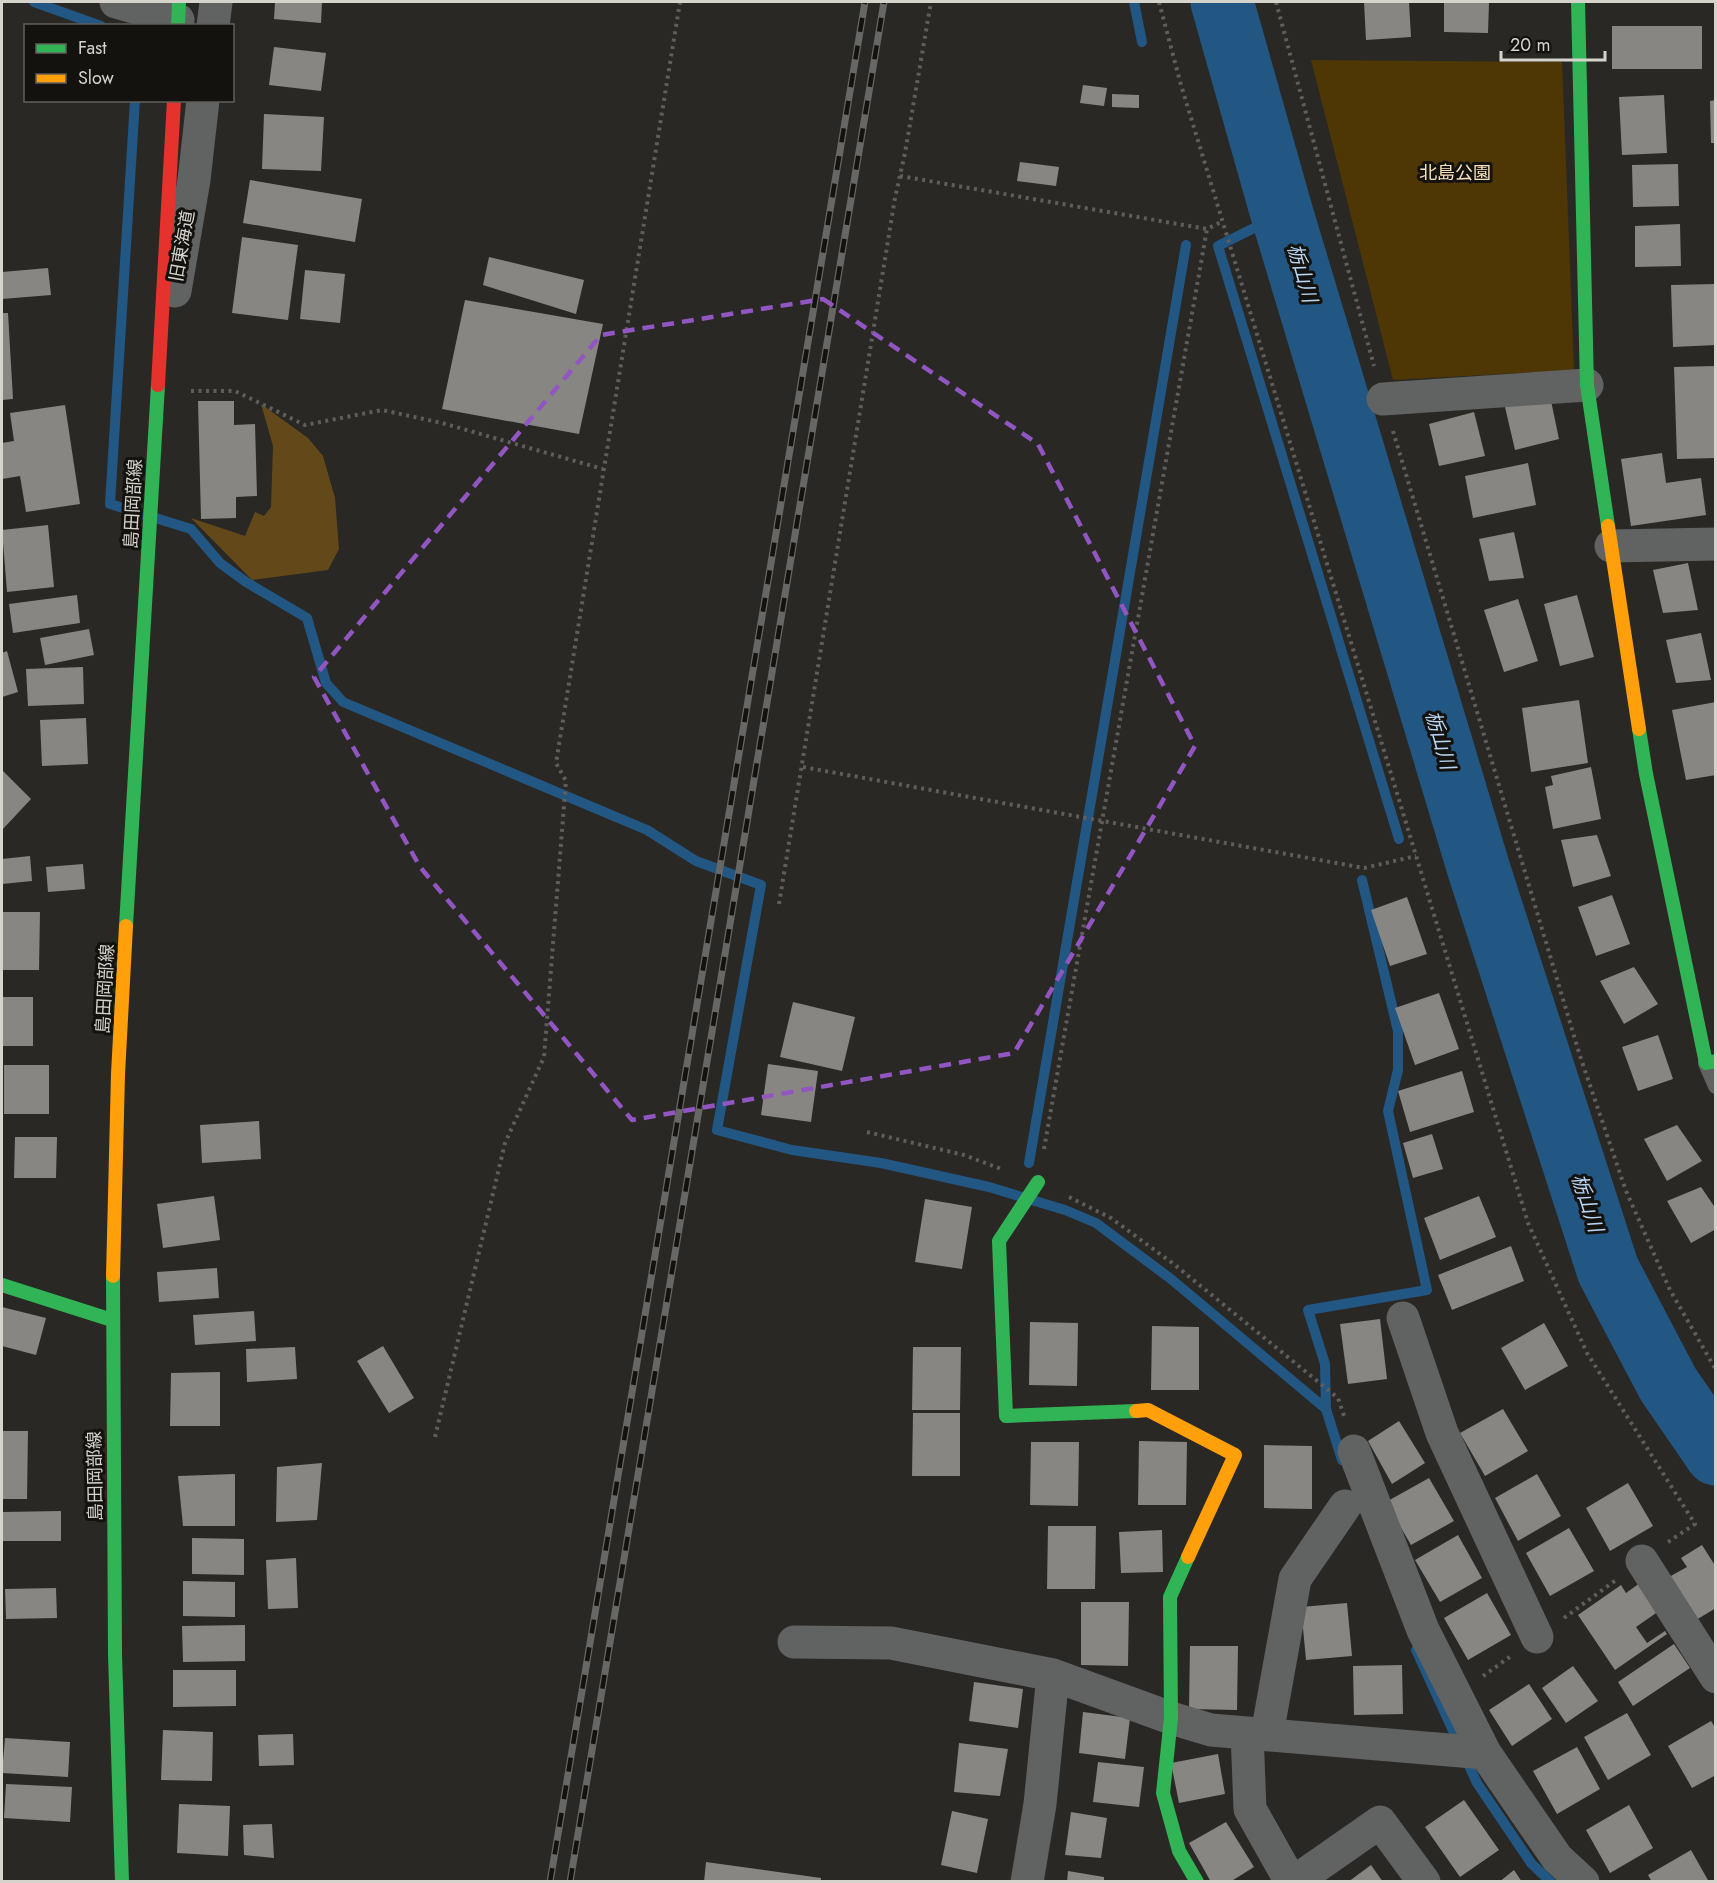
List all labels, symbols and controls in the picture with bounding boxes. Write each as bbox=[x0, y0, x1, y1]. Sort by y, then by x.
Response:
legend bbox=[24, 24, 234, 102]
scale bar bbox=[1501, 24, 1604, 62]
text: 20 m bbox=[1510, 32, 1550, 58]
text: Fast bbox=[78, 35, 107, 61]
text: Slow bbox=[78, 65, 115, 91]
park label: 北島公園 bbox=[1419, 160, 1491, 186]
street label: 旧東海道 bbox=[163, 208, 201, 284]
water label: 栃山川 bbox=[1280, 240, 1325, 308]
street label: 島田岡部線 bbox=[118, 458, 148, 550]
water label: 栃山川 bbox=[1418, 707, 1463, 775]
street label: 島田岡部線 bbox=[90, 943, 120, 1035]
water label: 栃山川 bbox=[1564, 1170, 1611, 1238]
street label: 島田岡部線 bbox=[81, 1431, 109, 1521]

